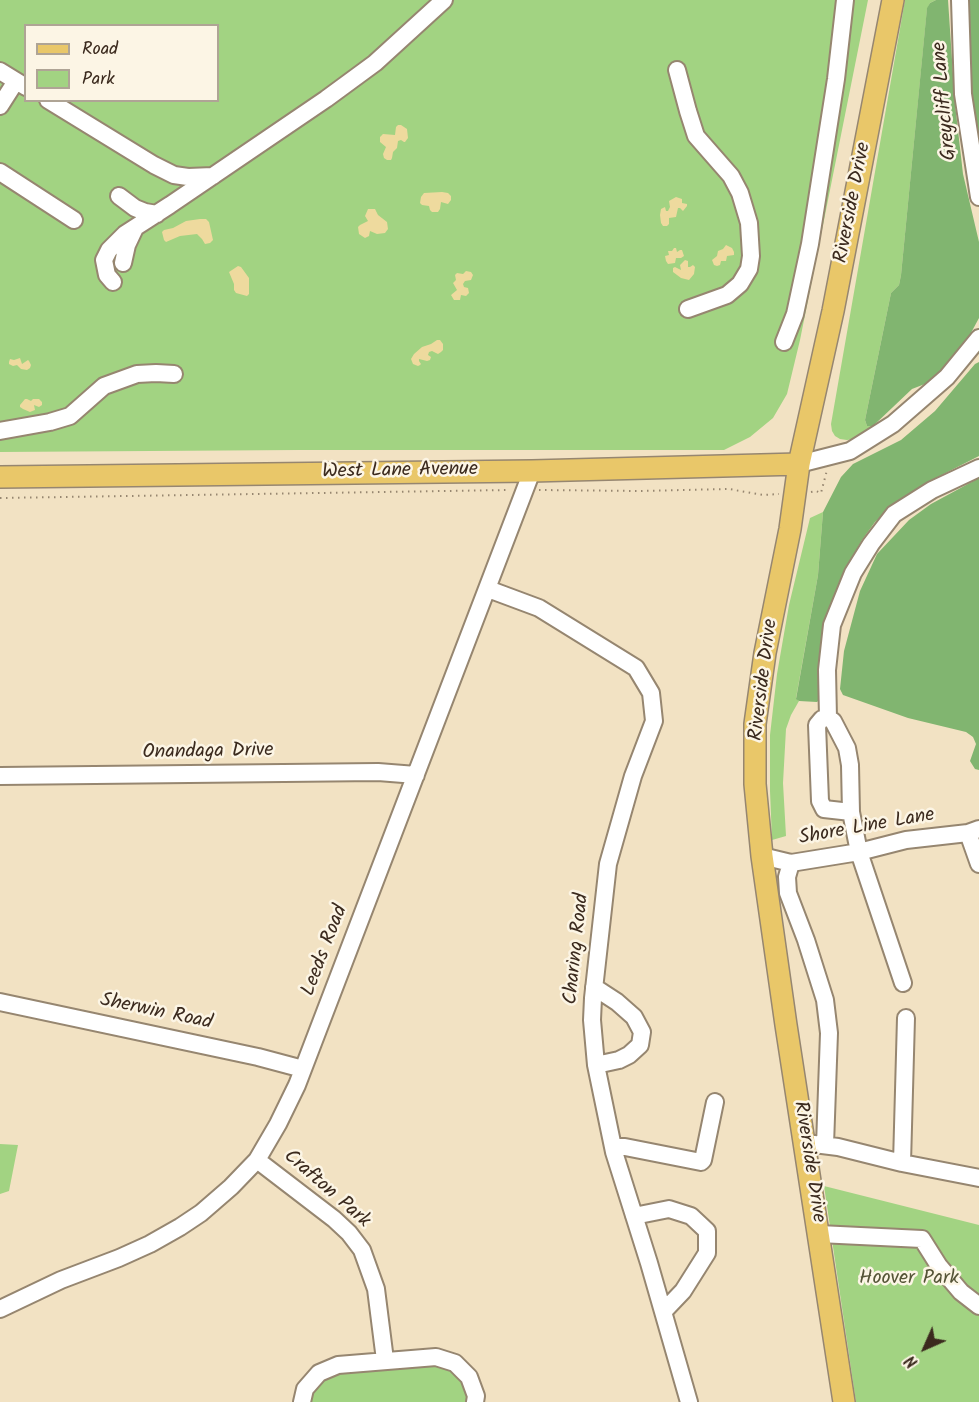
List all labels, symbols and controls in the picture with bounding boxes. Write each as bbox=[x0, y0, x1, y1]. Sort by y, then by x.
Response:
legend bbox=[24, 24, 219, 102]
text: Road bbox=[82, 35, 118, 64]
street label: Greycliff Lane bbox=[929, 41, 963, 161]
text: Park bbox=[82, 65, 115, 94]
street label: Riverside Drive bbox=[831, 141, 877, 265]
street label: West Lane Avenue bbox=[322, 459, 478, 485]
street label: Riverside Drive bbox=[746, 618, 784, 742]
street label: Onandaga Drive bbox=[142, 740, 274, 766]
street label: Shore Line Lane bbox=[797, 804, 937, 852]
street label: Charing Road bbox=[560, 892, 596, 1006]
street label: Leeds Road bbox=[298, 902, 354, 1000]
street label: Sherwin Road bbox=[98, 989, 214, 1037]
street label: Riverside Drive bbox=[787, 1100, 829, 1224]
street label: Crafton Park bbox=[278, 1146, 374, 1234]
park label: Hoover Park bbox=[859, 1268, 959, 1292]
north arrow bbox=[895, 1318, 955, 1378]
text: N bbox=[900, 1349, 924, 1374]

